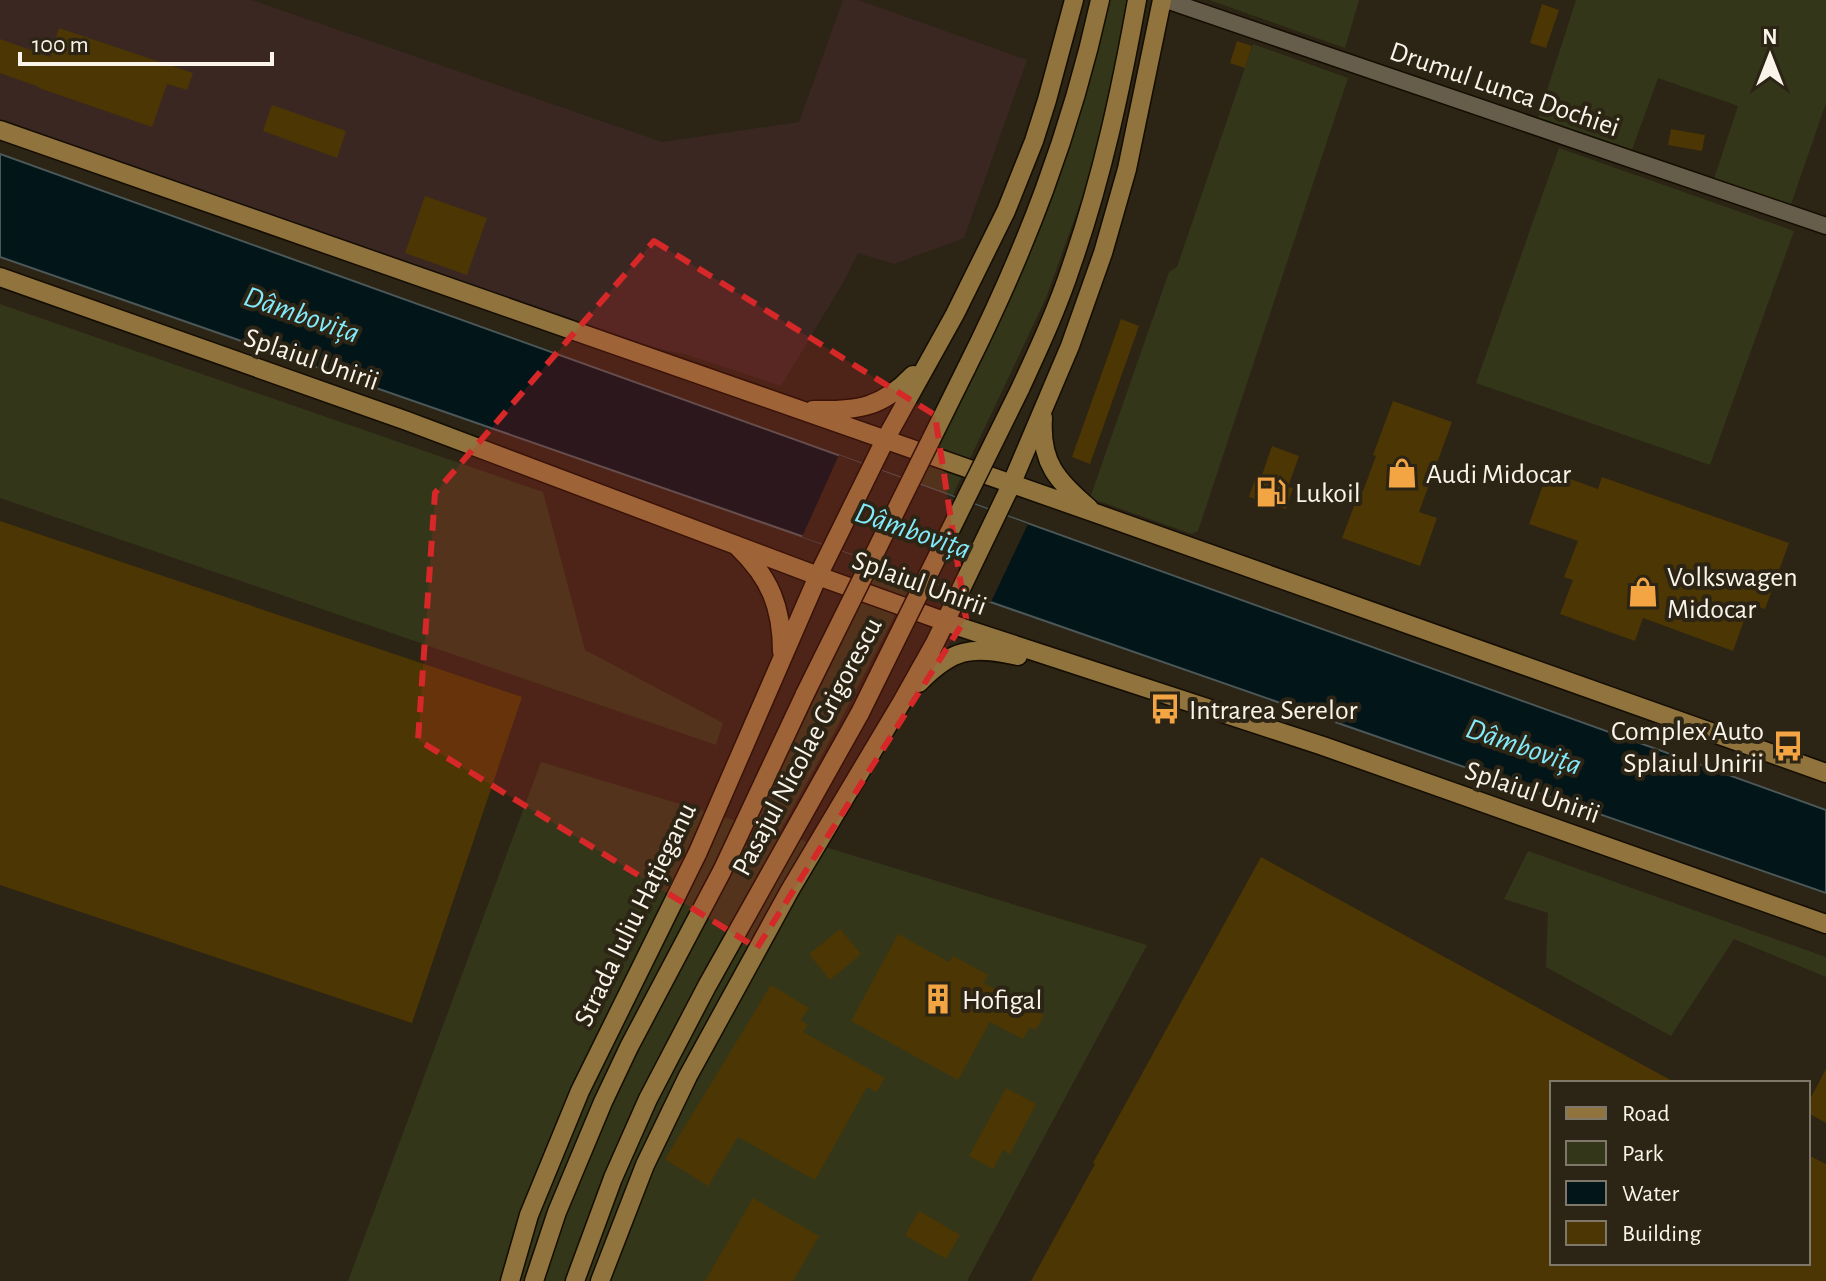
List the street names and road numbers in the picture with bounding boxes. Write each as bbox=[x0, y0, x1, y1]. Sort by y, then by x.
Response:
street label: Drumul Lunca Dochiei bbox=[1386, 37, 1623, 142]
street label: Splaiul Unirii bbox=[240, 324, 382, 396]
street label: Splaiul Unirii bbox=[848, 547, 990, 621]
street label: Pasajul Nicolae Grigorescu bbox=[728, 613, 888, 880]
street label: Splaiul Unirii bbox=[1461, 757, 1603, 829]
street label: Strada Iuliu Hațieganu bbox=[570, 799, 703, 1031]

